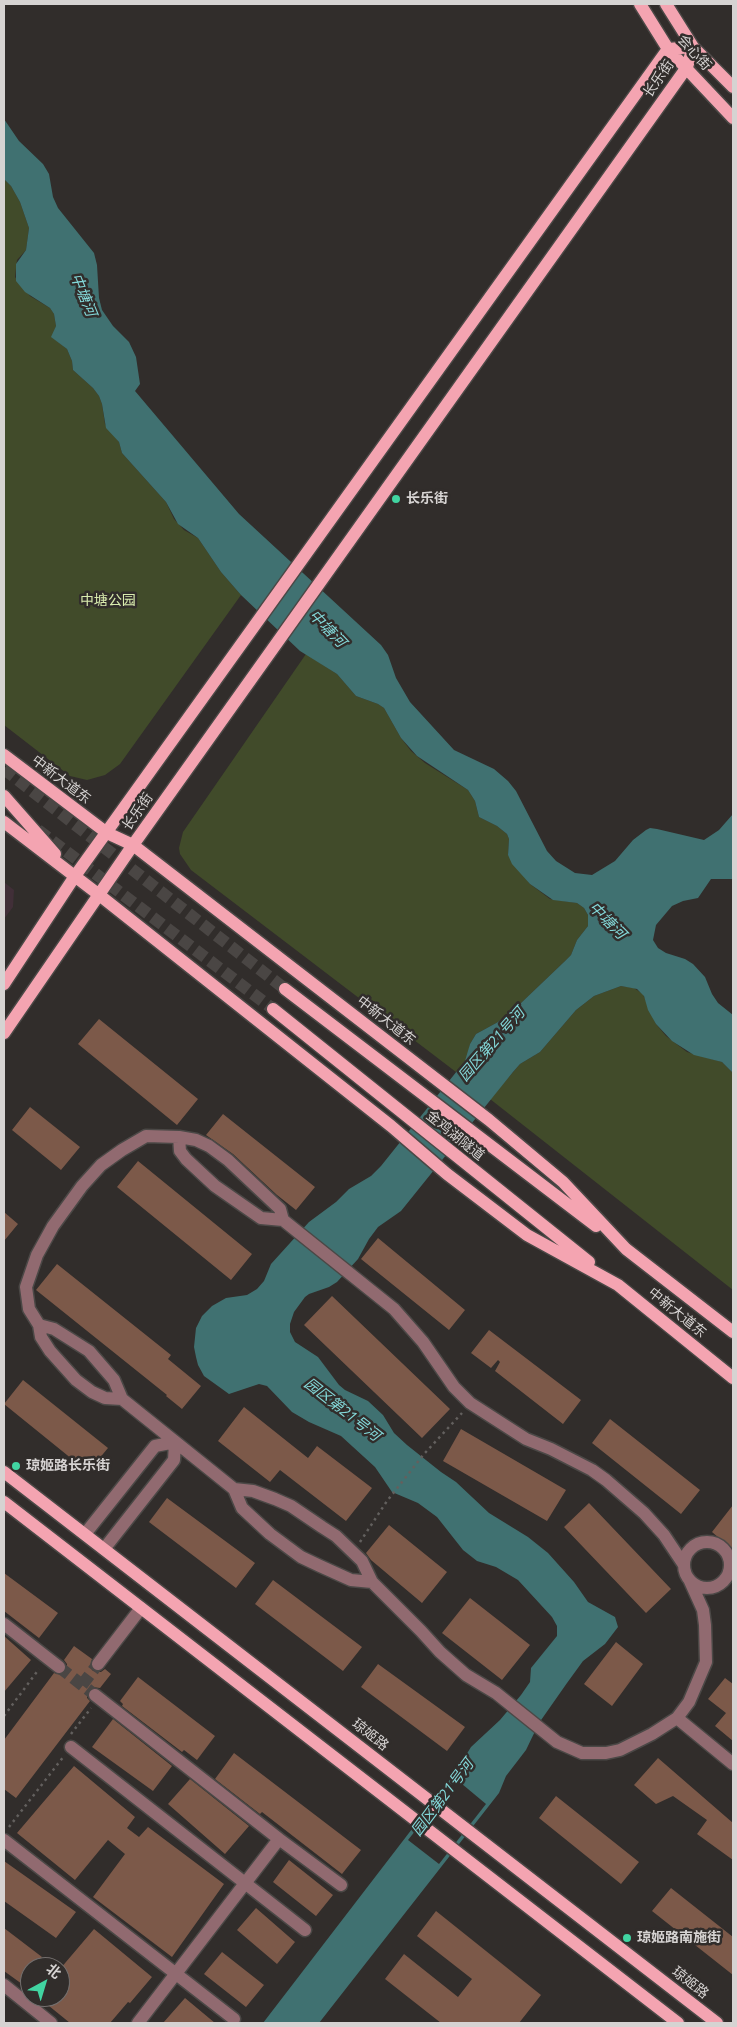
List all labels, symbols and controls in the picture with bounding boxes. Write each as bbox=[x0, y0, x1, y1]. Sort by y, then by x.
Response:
street label: 会心街 bbox=[674, 32, 714, 74]
street label: 长乐街 bbox=[640, 57, 678, 101]
water label: 中塘河 bbox=[66, 271, 100, 319]
place label: 长乐街 bbox=[406, 491, 448, 507]
marker: 长乐街 bbox=[390, 493, 402, 505]
park label: 中塘公园 bbox=[80, 593, 136, 609]
water label: 中塘河 bbox=[305, 607, 349, 651]
street label: 中新大道东 bbox=[28, 752, 94, 808]
street label: 长乐街 bbox=[119, 790, 157, 834]
water label: 中塘河 bbox=[585, 899, 629, 943]
street label: 中新大道东 bbox=[353, 993, 419, 1049]
water label: 园区第21号河 bbox=[455, 1005, 529, 1085]
street label: 金鸡湖隧道 bbox=[423, 1107, 487, 1165]
street label: 中新大道东 bbox=[645, 1284, 709, 1342]
water label: 园区第21号河 bbox=[300, 1375, 384, 1445]
place label: 琼姬路长乐街 bbox=[26, 1458, 110, 1474]
marker: 琼姬路长乐街 bbox=[10, 1460, 22, 1472]
street label: 琼姬路 bbox=[348, 1715, 392, 1755]
water label: 园区第21号河 bbox=[408, 1756, 478, 1840]
place label: 琼姬路南施街 bbox=[637, 1930, 721, 1946]
marker: 琼姬路南施街 bbox=[621, 1932, 633, 1944]
north arrow bbox=[20, 1957, 70, 2007]
text: 北 bbox=[43, 1959, 66, 1983]
street label: 琼姬路 bbox=[668, 1963, 712, 2003]

